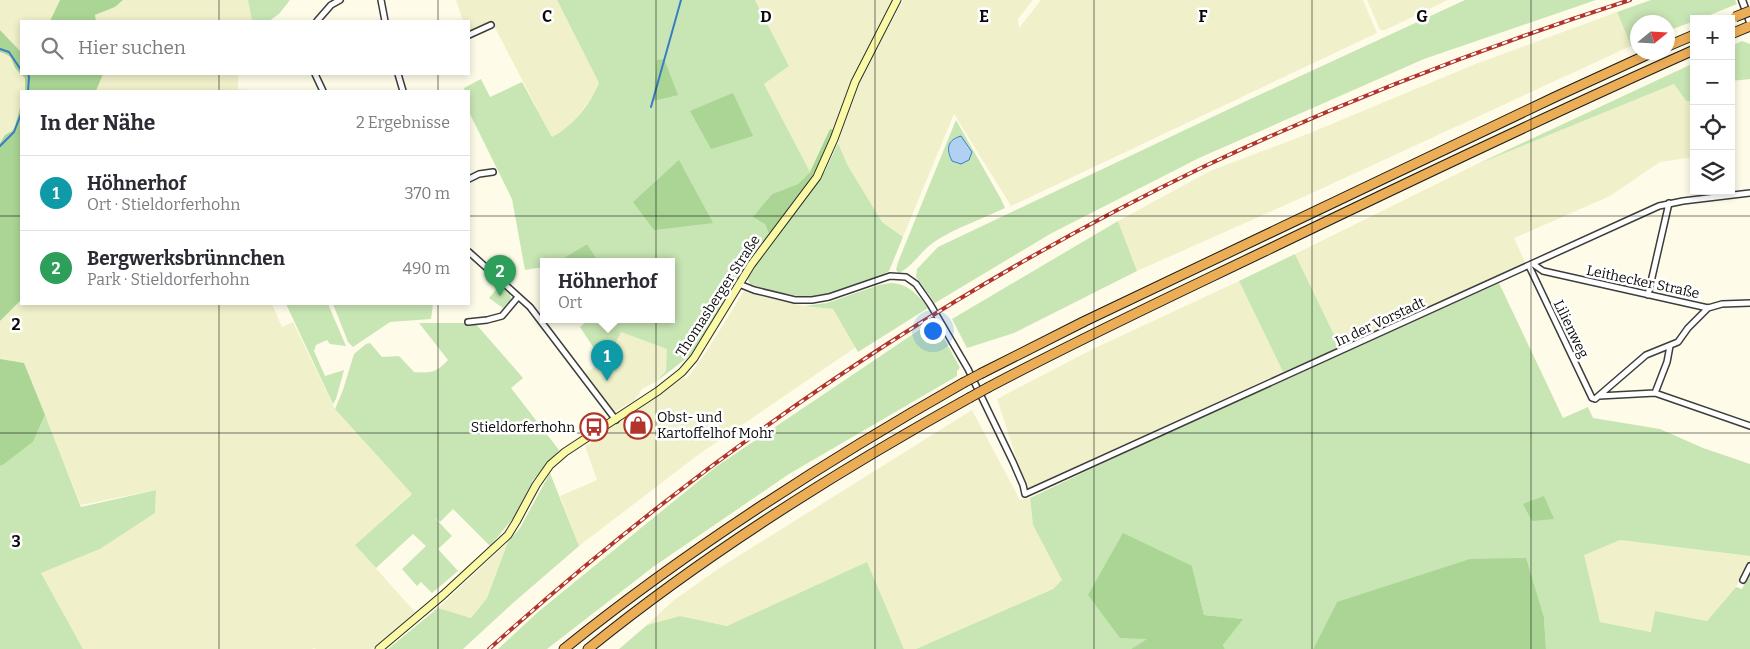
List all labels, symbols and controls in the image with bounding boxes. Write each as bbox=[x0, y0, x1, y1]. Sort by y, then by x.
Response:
text: C bbox=[542, 7, 552, 26]
text: D bbox=[760, 7, 772, 26]
text: E bbox=[979, 7, 989, 26]
text: F bbox=[1199, 7, 1208, 26]
text: G bbox=[1416, 7, 1428, 26]
north arrow bbox=[1630, 15, 1675, 60]
map controls bbox=[1690, 15, 1735, 195]
button: + bbox=[1690, 15, 1735, 60]
search box bbox=[20, 20, 470, 75]
icon: search bbox=[38, 34, 66, 62]
text: Hier suchen bbox=[78, 36, 186, 59]
button: − bbox=[1690, 60, 1735, 105]
button: locate bbox=[1690, 105, 1735, 150]
text: In der Nähe bbox=[40, 110, 155, 136]
text: 2 Ergebnisse bbox=[356, 113, 450, 132]
button: layers bbox=[1690, 150, 1735, 195]
text: Höhnerhof bbox=[87, 172, 186, 195]
text: 1 bbox=[53, 184, 59, 203]
text: 370 m bbox=[404, 184, 450, 203]
text: Ort · Stieldorferhohn bbox=[87, 195, 240, 214]
street label: Thomasberger Straße bbox=[672, 232, 764, 360]
text: Bergwerksbrünnchen bbox=[87, 247, 285, 270]
pin: 2 bbox=[484, 255, 516, 296]
popup bbox=[540, 258, 675, 323]
text: 2 bbox=[51, 259, 61, 278]
text: 490 m bbox=[403, 259, 450, 278]
street label: Leithecker Straße bbox=[1585, 262, 1701, 302]
text: Park · Stieldorferhohn bbox=[87, 270, 250, 289]
text: Höhnerhof bbox=[558, 270, 657, 293]
text: Ort bbox=[558, 293, 582, 312]
street label: In der Vorstadt bbox=[1332, 294, 1428, 350]
street label: Lilienweg bbox=[1550, 297, 1592, 361]
text: 2 bbox=[11, 315, 21, 334]
your location bbox=[920, 318, 946, 344]
pin: 1 bbox=[591, 340, 623, 381]
place label: Obst- und Kartoffelhof Mohr bbox=[657, 409, 774, 442]
shop icon: Obst- und Kartoffelhof Mohr bbox=[623, 410, 653, 440]
bus stop icon: Stieldorferhohn bbox=[579, 412, 609, 442]
place label: Stieldorferhohn bbox=[471, 419, 575, 436]
text: 3 bbox=[11, 532, 21, 551]

